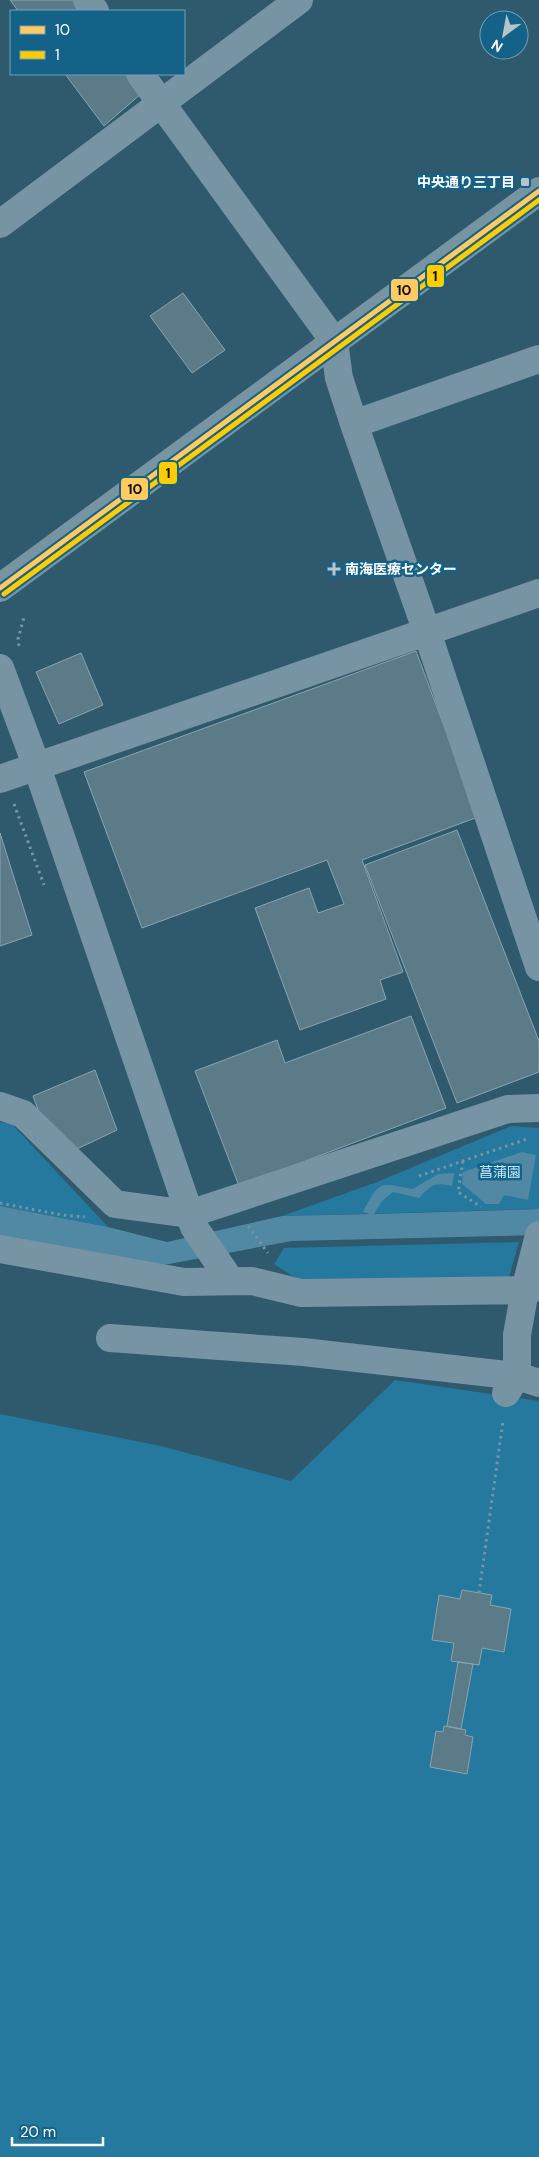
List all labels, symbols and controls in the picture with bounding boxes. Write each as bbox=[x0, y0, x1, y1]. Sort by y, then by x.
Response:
legend bbox=[10, 10, 185, 75]
north arrow bbox=[479, 10, 529, 60]
text: 10 bbox=[55, 20, 70, 40]
text: N bbox=[488, 36, 506, 56]
text: 1 bbox=[55, 45, 60, 65]
place label: 中央通り三丁目 bbox=[417, 173, 515, 191]
marker: 中央通り三丁目 bbox=[519, 176, 531, 188]
line badge: 1 bbox=[426, 264, 445, 288]
text: 1 bbox=[432, 267, 438, 285]
line badge: 10 bbox=[390, 278, 419, 302]
text: 10 bbox=[397, 281, 412, 299]
line badge: 1 bbox=[158, 461, 178, 485]
text: 1 bbox=[165, 464, 171, 482]
line badge: 10 bbox=[120, 477, 149, 501]
text: 10 bbox=[128, 480, 143, 498]
place label: 南海医療センター bbox=[345, 560, 457, 578]
marker: 南海医療センター bbox=[327, 562, 341, 576]
park label: 菖蒲園 bbox=[479, 1163, 521, 1181]
scale bar bbox=[12, 2114, 104, 2146]
text: 20 m bbox=[20, 2122, 56, 2142]

